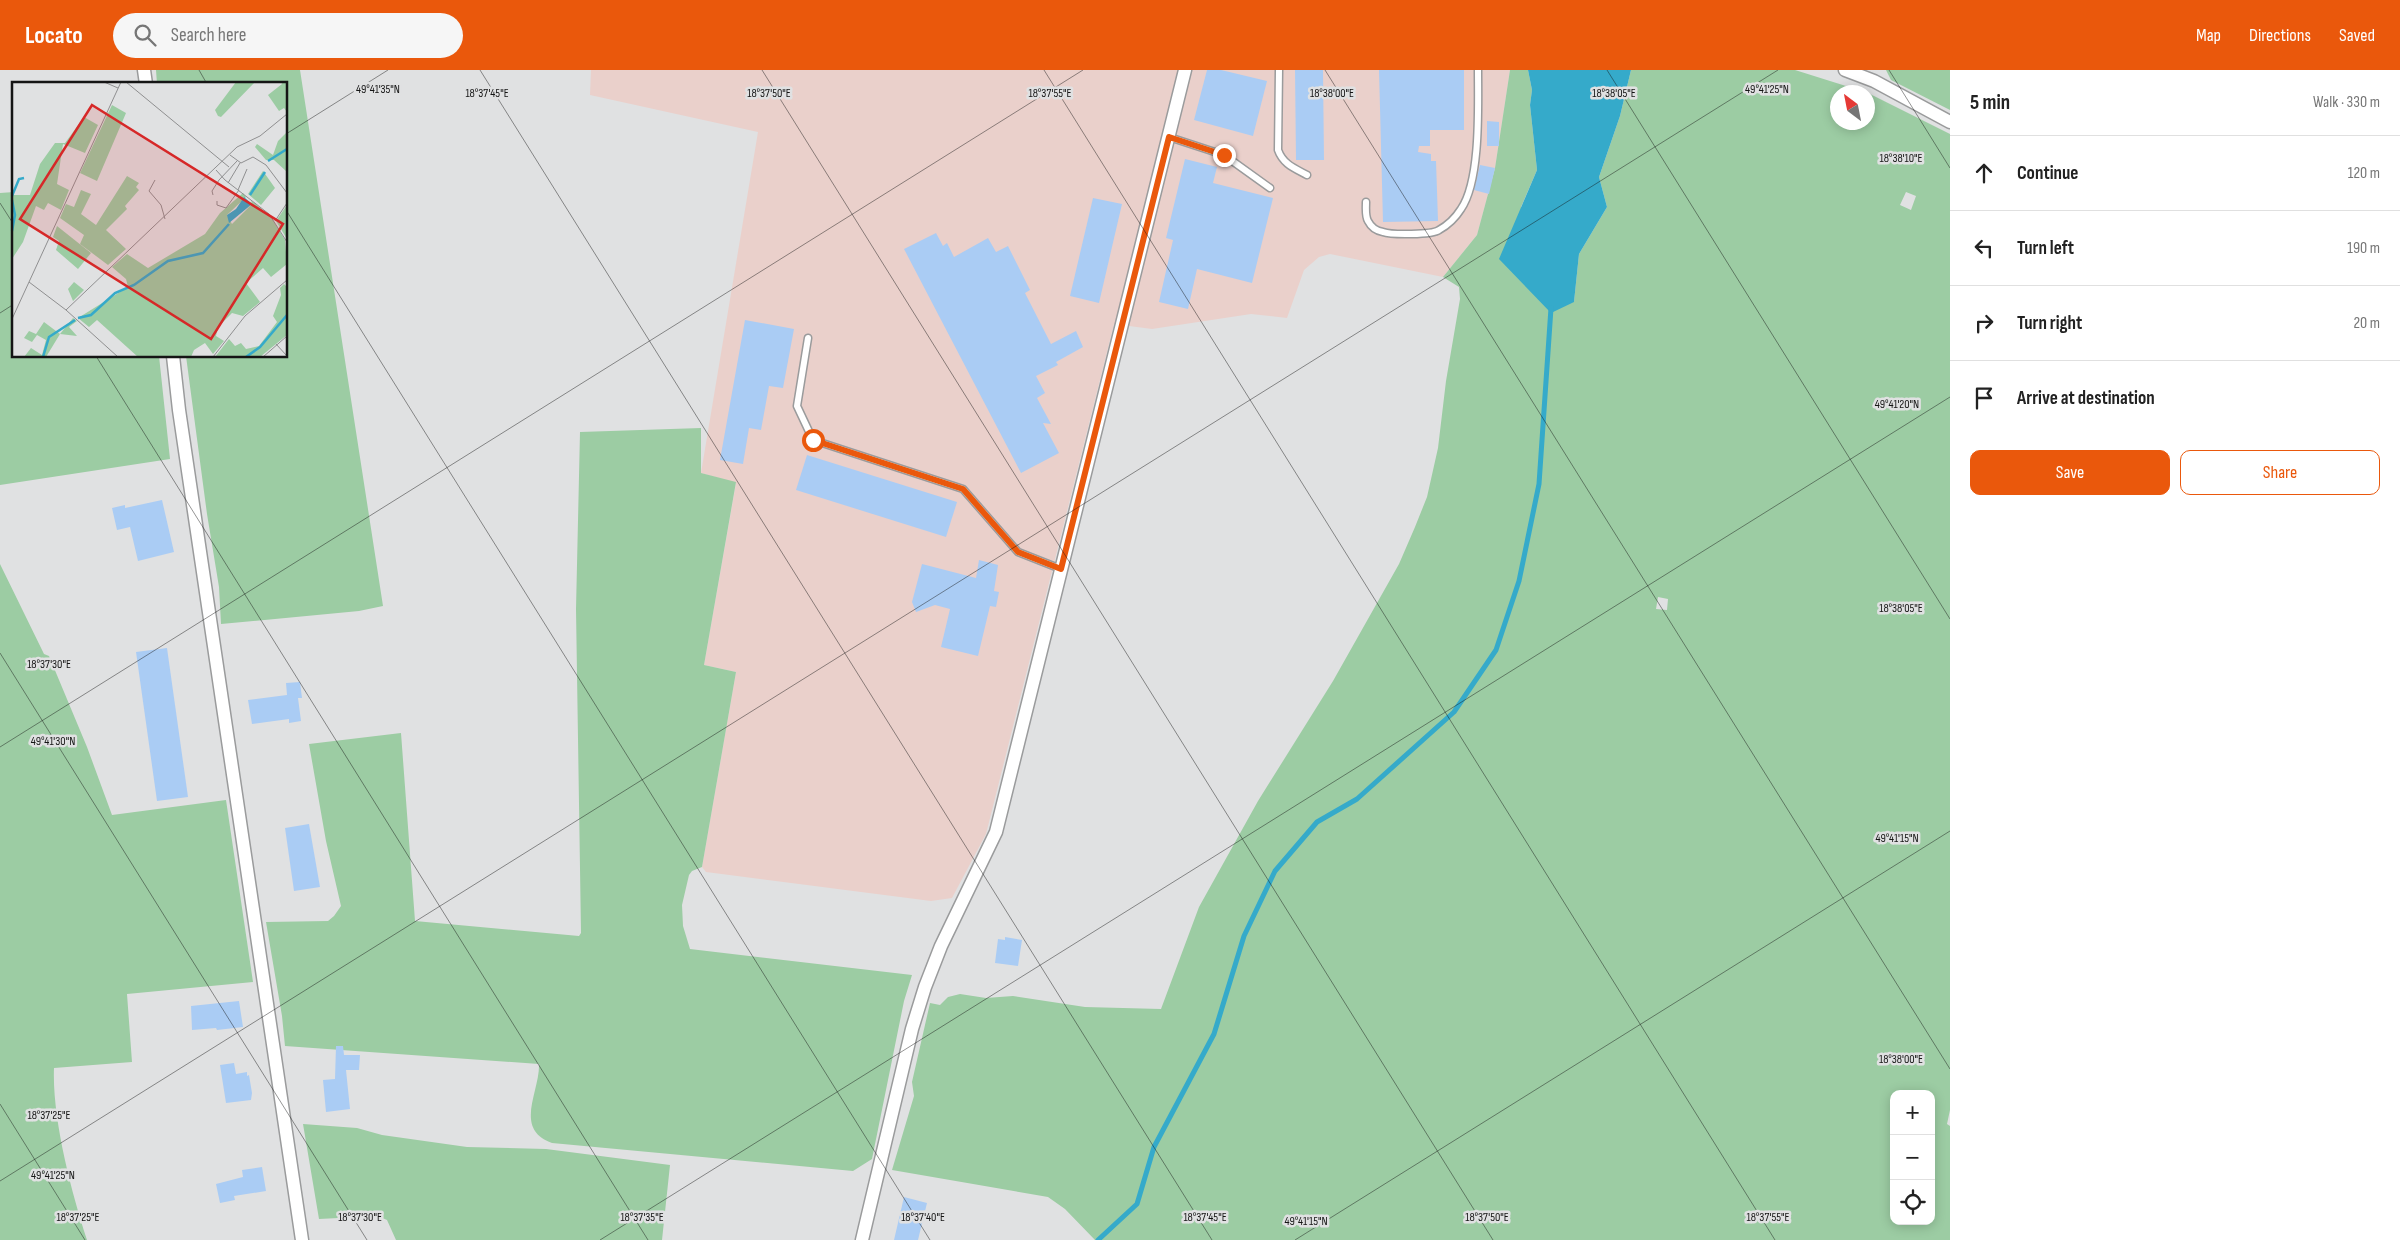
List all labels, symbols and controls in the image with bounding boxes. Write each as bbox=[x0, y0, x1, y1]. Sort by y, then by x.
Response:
search box bbox=[113, 13, 463, 58]
text: Locato bbox=[25, 21, 83, 50]
icon: search bbox=[131, 21, 159, 49]
text: Search here bbox=[171, 24, 246, 47]
text: Map bbox=[2196, 25, 2221, 46]
text: Directions bbox=[2249, 25, 2311, 46]
text: Saved bbox=[2339, 25, 2375, 46]
inset map bbox=[12, 82, 288, 358]
text: 49°41'35"N bbox=[356, 82, 400, 97]
text: 49°41'25"N bbox=[1745, 82, 1789, 97]
north arrow bbox=[1830, 85, 1875, 130]
text: 18°37'45"E bbox=[465, 86, 509, 101]
text: 18°37'50"E bbox=[747, 86, 791, 101]
text: 18°37'55"E bbox=[1029, 86, 1072, 101]
text: 18°38'00"E bbox=[1310, 86, 1354, 101]
text: 18°38'05"E bbox=[1592, 86, 1636, 101]
text: 5 min bbox=[1970, 90, 2010, 115]
text: Walk · 330 m bbox=[2313, 93, 2380, 112]
route end bbox=[1213, 144, 1236, 167]
text: 18°38'10"E bbox=[1880, 151, 1923, 166]
icon: ahead bbox=[1970, 159, 1998, 187]
text: Continue bbox=[2017, 162, 2078, 185]
text: 120 m bbox=[2348, 164, 2380, 183]
icon: left bbox=[1970, 234, 1998, 262]
text: Turn left bbox=[2017, 237, 2074, 260]
text: 190 m bbox=[2347, 239, 2380, 258]
icon: right bbox=[1970, 309, 1998, 337]
text: Turn right bbox=[2017, 312, 2082, 335]
text: 20 m bbox=[2353, 314, 2380, 333]
icon: arrive bbox=[1970, 384, 1998, 412]
text: Arrive at destination bbox=[2017, 387, 2155, 410]
text: 49°41'20"N bbox=[1875, 397, 1919, 412]
route start bbox=[802, 429, 825, 452]
button: Save bbox=[1970, 450, 2170, 495]
button: Share bbox=[2180, 450, 2380, 495]
text: 18°38'05"E bbox=[1879, 601, 1923, 616]
text: 18°37'30"E bbox=[27, 657, 71, 672]
text: 49°41'30"N bbox=[31, 734, 75, 749]
text: 49°41'15"N bbox=[1875, 831, 1919, 846]
text: 18°38'00"E bbox=[1879, 1052, 1923, 1067]
map controls bbox=[1890, 1090, 1935, 1225]
button: + bbox=[1890, 1090, 1935, 1135]
text: 18°37'25"E bbox=[27, 1108, 71, 1123]
button: − bbox=[1890, 1135, 1935, 1180]
text: 49°41'25"N bbox=[31, 1168, 75, 1183]
button: locate bbox=[1890, 1180, 1935, 1225]
text: 18°37'25"E bbox=[56, 1210, 100, 1225]
text: 18°37'30"E bbox=[338, 1210, 382, 1225]
text: 18°37'35"E bbox=[620, 1210, 664, 1225]
text: 18°37'40"E bbox=[901, 1210, 945, 1225]
text: 18°37'45"E bbox=[1183, 1210, 1227, 1225]
text: 18°37'50"E bbox=[1465, 1210, 1509, 1225]
text: 18°37'55"E bbox=[1747, 1210, 1790, 1225]
text: 49°41'15"N bbox=[1284, 1214, 1328, 1229]

